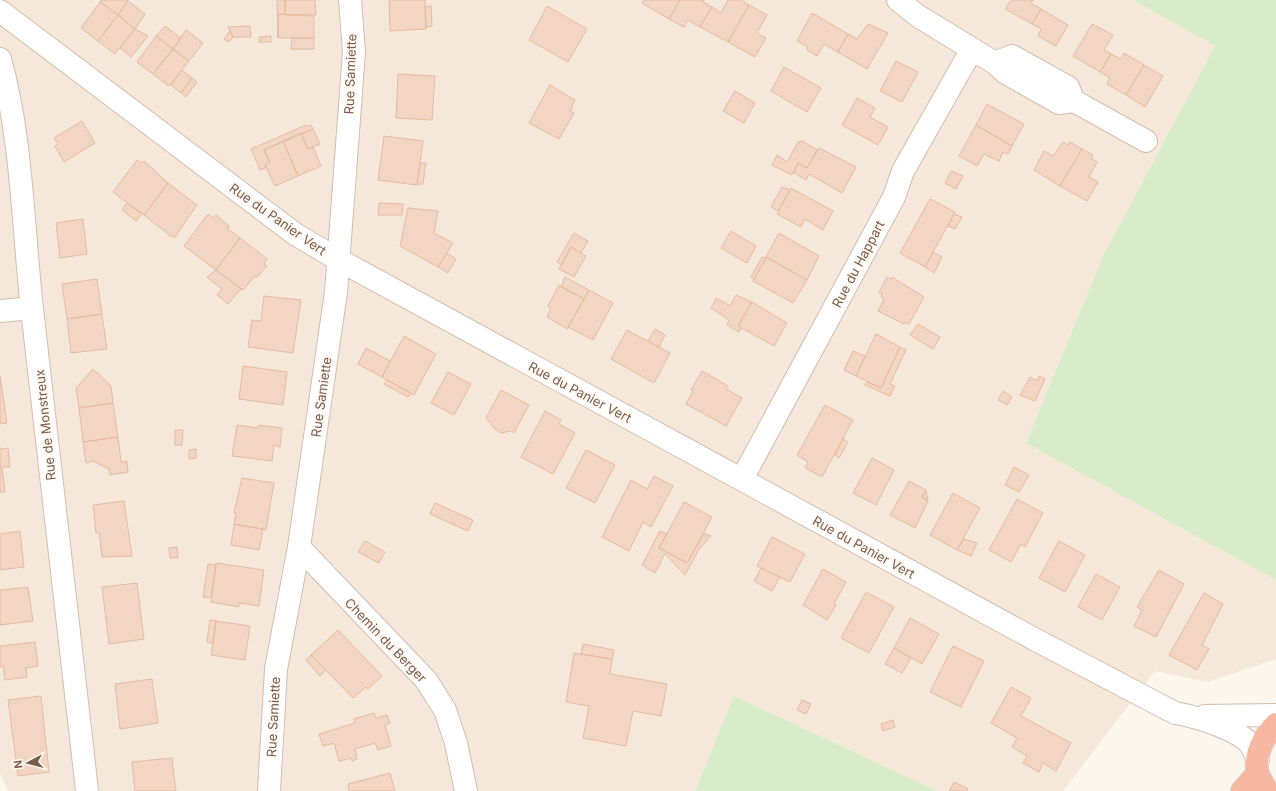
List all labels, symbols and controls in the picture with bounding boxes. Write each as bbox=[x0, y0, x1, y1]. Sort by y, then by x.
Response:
street label: Rue Samiette bbox=[341, 33, 359, 115]
street label: Rue du Panier Vert bbox=[227, 180, 329, 258]
street label: Rue du Happart bbox=[828, 218, 888, 310]
street label: Rue Samiette bbox=[307, 356, 335, 438]
street label: Rue du Panier Vert bbox=[526, 358, 634, 426]
street label: Rue de Monstreux bbox=[31, 369, 59, 481]
street label: Rue du Panier Vert bbox=[810, 512, 918, 582]
street label: Chemin du Berger bbox=[342, 594, 430, 686]
street label: Rue Samiette bbox=[263, 676, 283, 758]
north arrow bbox=[8, 743, 48, 783]
text: N bbox=[11, 759, 26, 769]

